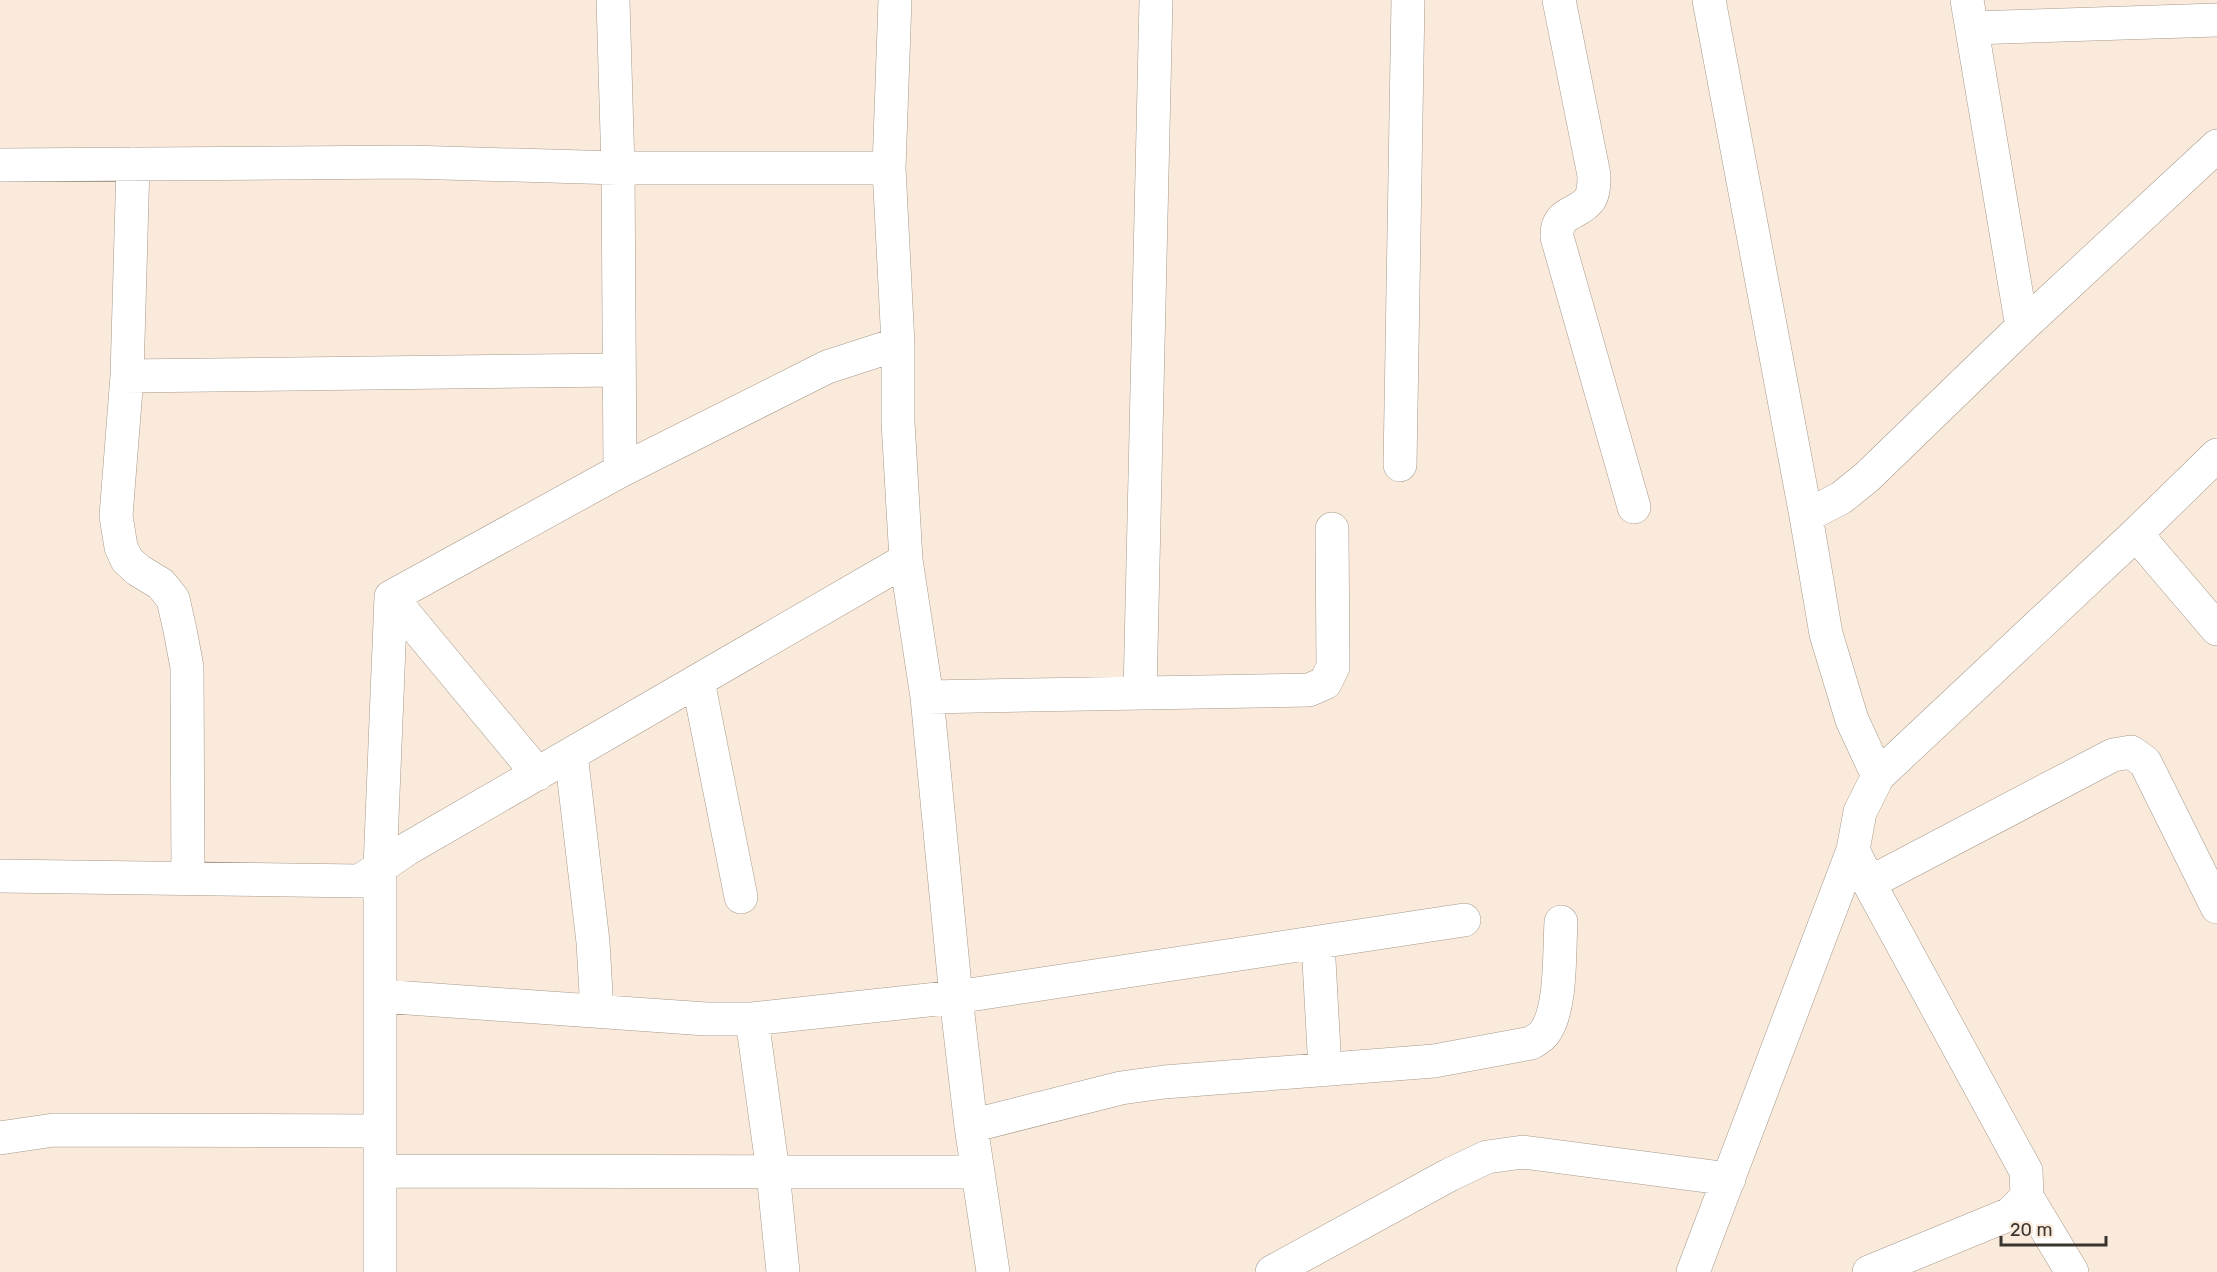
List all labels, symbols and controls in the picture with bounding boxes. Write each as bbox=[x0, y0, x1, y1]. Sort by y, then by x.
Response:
scale bar bbox=[2001, 1209, 2106, 1247]
text: 20 m bbox=[2010, 1219, 2052, 1241]

